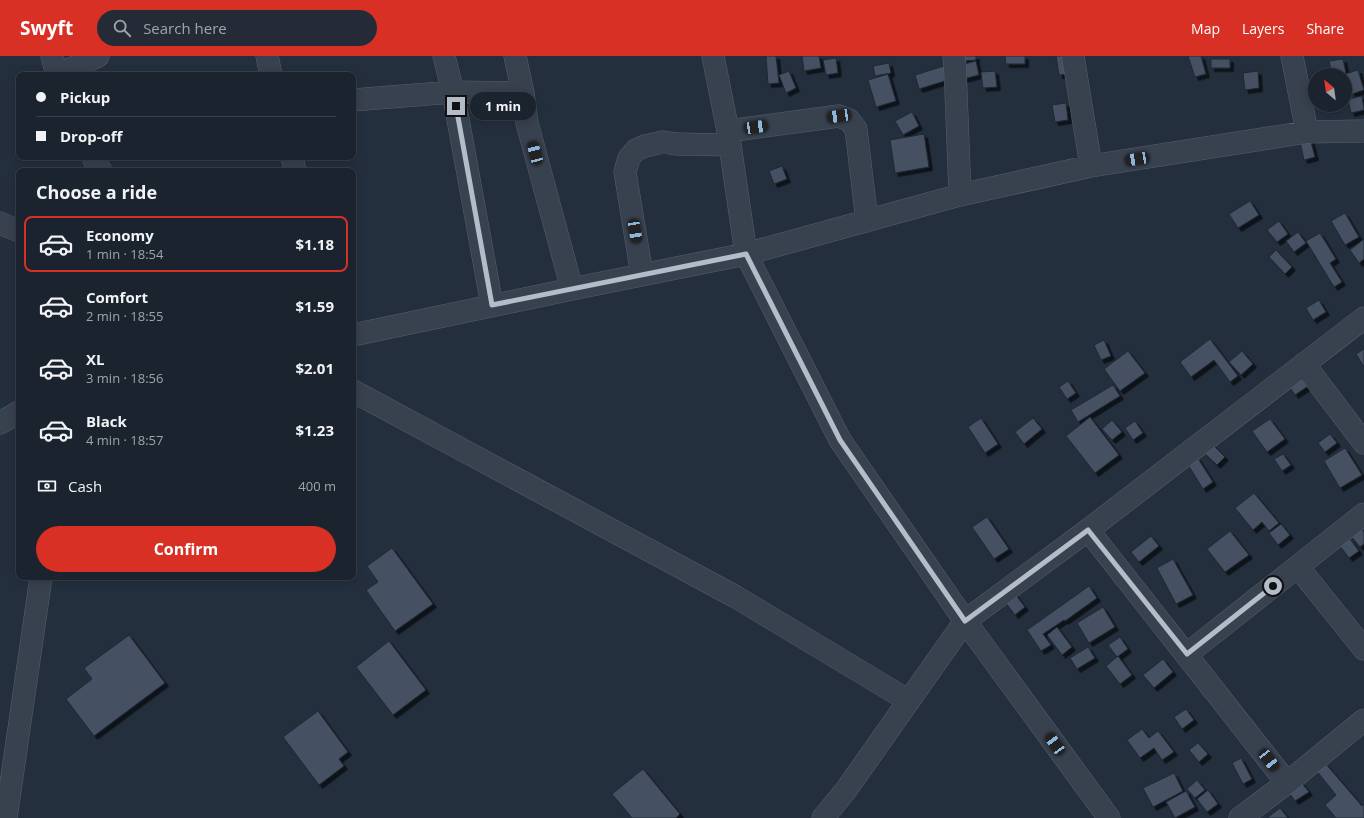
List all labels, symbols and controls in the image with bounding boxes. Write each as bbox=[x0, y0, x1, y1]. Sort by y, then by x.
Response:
search box bbox=[97, 10, 377, 46]
text: Swyft bbox=[20, 15, 73, 41]
icon: search bbox=[111, 17, 133, 39]
text: Search here bbox=[143, 18, 227, 38]
text: Map bbox=[1191, 19, 1220, 38]
text: Layers bbox=[1242, 19, 1284, 38]
text: Share bbox=[1306, 19, 1344, 38]
north arrow bbox=[1308, 68, 1352, 112]
map controls bbox=[1308, 68, 1352, 112]
text: Pickup bbox=[60, 87, 110, 107]
callout: 1 min bbox=[470, 92, 536, 120]
route end bbox=[447, 97, 465, 115]
text: 1 min bbox=[485, 97, 521, 115]
car bbox=[826, 108, 852, 124]
car bbox=[743, 119, 769, 135]
text: Drop-off bbox=[60, 126, 122, 146]
car bbox=[526, 140, 544, 166]
car bbox=[1124, 151, 1150, 167]
text: Choose a ride bbox=[36, 180, 157, 204]
car bbox=[627, 218, 643, 244]
text: Economy bbox=[86, 225, 154, 245]
icon: car bbox=[38, 226, 74, 262]
text: $1.18 bbox=[295, 234, 334, 254]
text: 1 min · 18:54 bbox=[86, 245, 163, 263]
text: Comfort bbox=[86, 287, 148, 307]
icon: car bbox=[38, 288, 74, 324]
text: $1.59 bbox=[295, 296, 334, 316]
text: 2 min · 18:55 bbox=[86, 307, 163, 325]
text: XL bbox=[86, 349, 104, 369]
icon: car bbox=[38, 350, 74, 386]
text: $2.01 bbox=[295, 358, 334, 378]
text: 3 min · 18:56 bbox=[86, 369, 163, 387]
text: Black bbox=[86, 411, 127, 431]
icon: car bbox=[38, 412, 74, 448]
text: $1.23 bbox=[295, 420, 334, 440]
text: 4 min · 18:57 bbox=[86, 431, 163, 449]
icon: cash bbox=[36, 475, 58, 497]
text: Cash bbox=[68, 476, 102, 496]
text: 400 m bbox=[298, 477, 336, 495]
button: Confirm bbox=[36, 526, 336, 572]
route start bbox=[1264, 577, 1282, 595]
car bbox=[1043, 731, 1067, 757]
car bbox=[1257, 747, 1281, 773]

